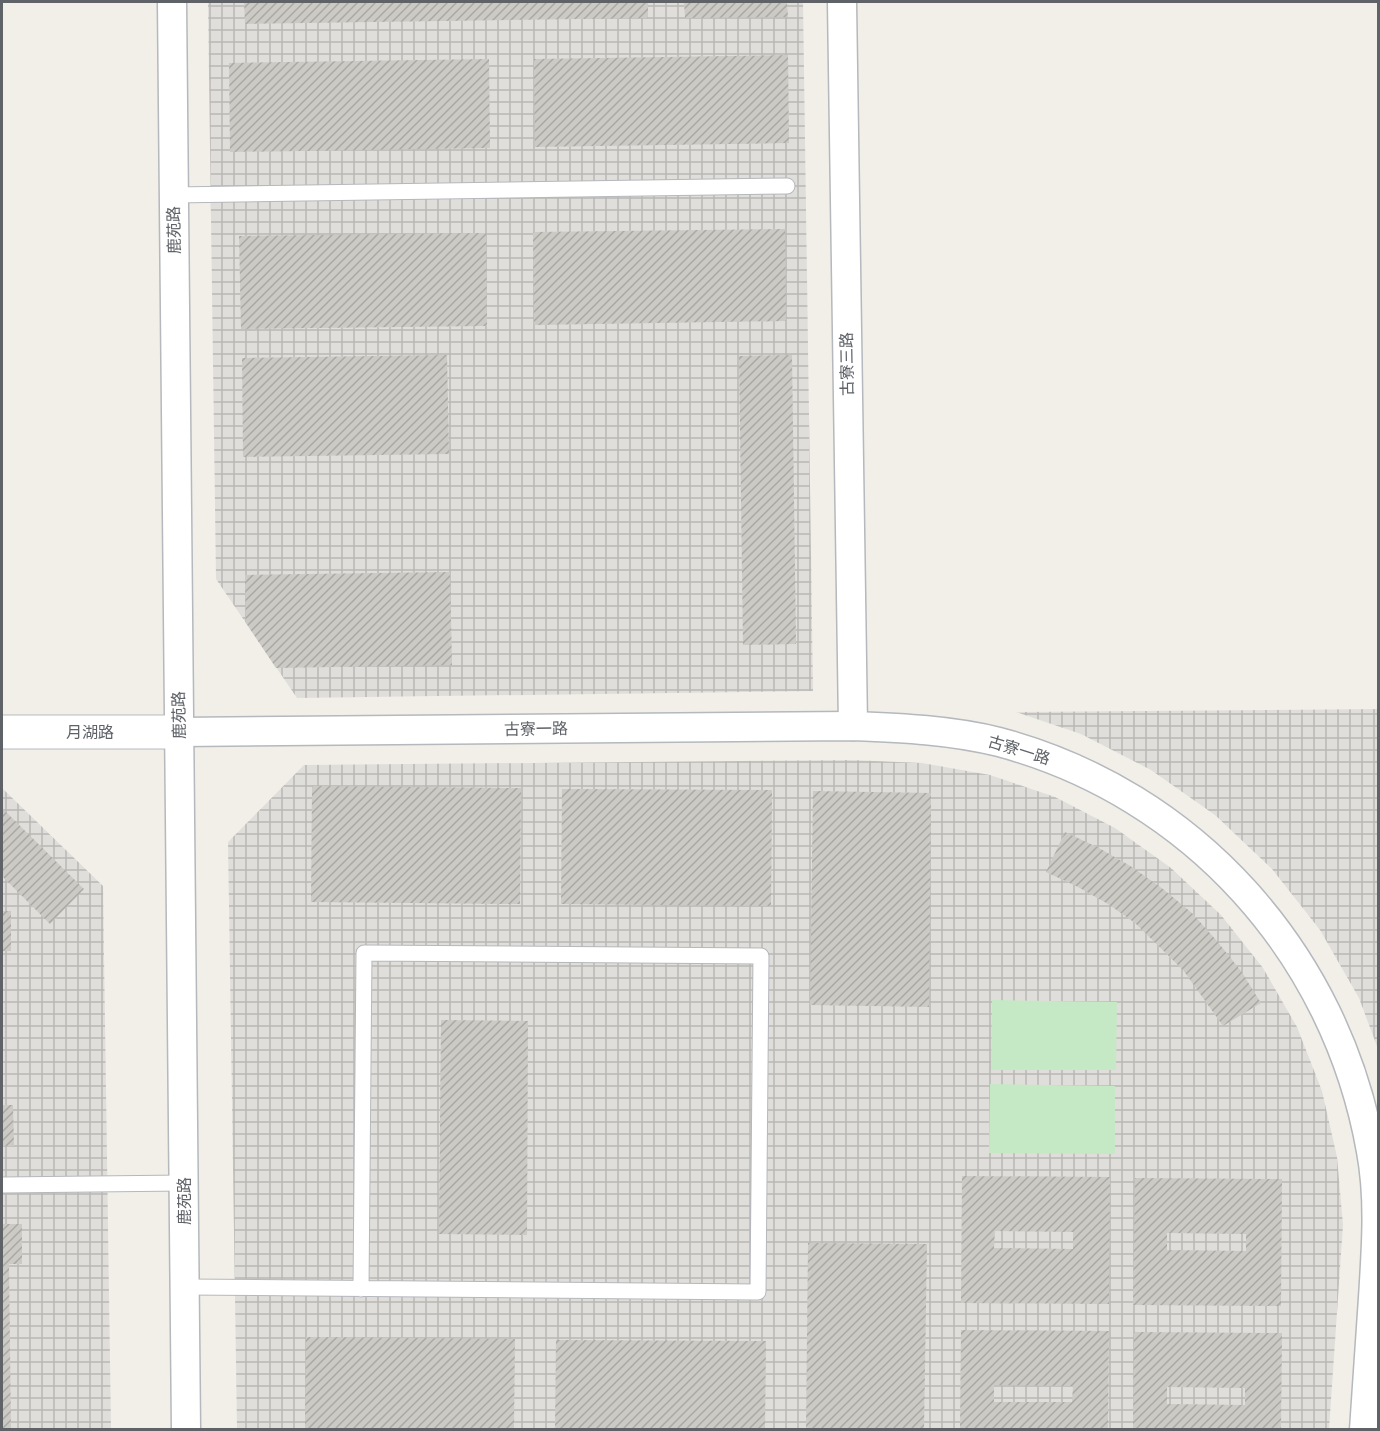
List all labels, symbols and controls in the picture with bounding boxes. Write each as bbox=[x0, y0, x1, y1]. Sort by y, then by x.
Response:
street label: 鹿苑路 bbox=[164, 206, 184, 254]
street label: 古寮三路 bbox=[837, 332, 857, 396]
street label: 鹿苑路 bbox=[169, 691, 189, 739]
street label: 古寮一路 bbox=[504, 719, 568, 739]
street label: 月湖路 bbox=[66, 723, 114, 742]
street label: 古寮一路 bbox=[986, 732, 1052, 768]
street label: 鹿苑路 bbox=[175, 1177, 194, 1225]

